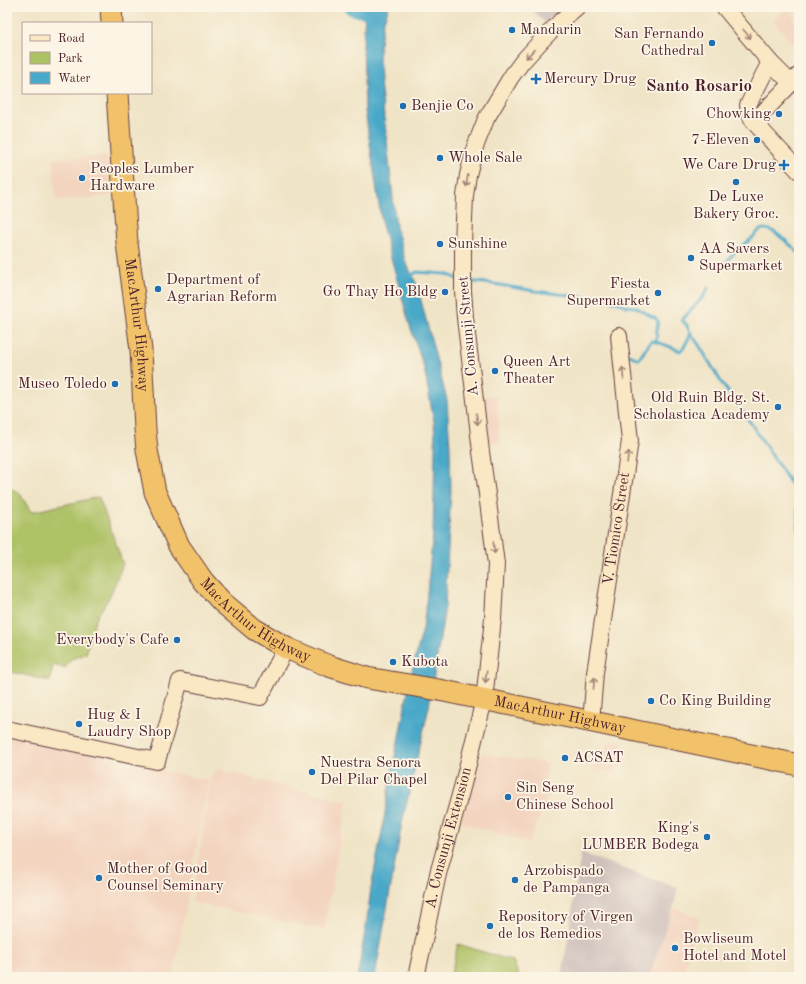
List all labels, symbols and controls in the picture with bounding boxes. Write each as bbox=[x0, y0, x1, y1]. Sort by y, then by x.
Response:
legend bbox=[22, 22, 152, 94]
place label: Mandarin bbox=[520, 23, 582, 38]
marker: Mandarin bbox=[507, 25, 517, 35]
place label: San Fernando Cathedral bbox=[614, 27, 704, 59]
one-way arrow bbox=[742, 29, 751, 40]
text: Road bbox=[58, 33, 85, 45]
marker: San Fernando Cathedral bbox=[707, 38, 717, 48]
one-way arrow bbox=[525, 49, 534, 59]
text: Park bbox=[58, 53, 83, 65]
place label: Mercury Drug bbox=[544, 72, 636, 87]
text: Water bbox=[58, 73, 91, 85]
marker: Mercury Drug bbox=[531, 74, 541, 84]
district label: Santo Rosario bbox=[646, 78, 752, 95]
place label: Benjie Co bbox=[411, 99, 474, 114]
marker: Benjie Co bbox=[398, 101, 408, 111]
place label: Chowking bbox=[706, 107, 771, 122]
marker: Chowking bbox=[774, 109, 784, 119]
place label: 7-Eleven bbox=[691, 133, 749, 148]
marker: 7-Eleven bbox=[752, 135, 762, 145]
place label: Whole Sale bbox=[448, 151, 523, 166]
marker: Whole Sale bbox=[435, 153, 445, 163]
place label: We Care Drug bbox=[682, 158, 776, 173]
marker: We Care Drug bbox=[779, 160, 789, 170]
place label: Peoples Lumber Hardware bbox=[90, 162, 194, 194]
marker: Peoples Lumber Hardware bbox=[77, 173, 87, 183]
one-way arrow bbox=[463, 174, 471, 187]
marker: De Luxe Bakery Groc. bbox=[731, 177, 741, 187]
place label: De Luxe Bakery Groc. bbox=[693, 190, 779, 222]
place label: Sunshine bbox=[448, 237, 507, 252]
marker: Sunshine bbox=[435, 239, 445, 249]
place label: AA Savers Supermarket bbox=[699, 242, 783, 274]
marker: AA Savers Supermarket bbox=[686, 253, 696, 263]
street label: MacArthur Highway bbox=[122, 257, 151, 392]
place label: Department of Agrarian Reform bbox=[166, 273, 277, 305]
street label: A. Consunji Street bbox=[456, 275, 482, 397]
place label: Fiesta Supermarket bbox=[566, 277, 651, 309]
marker: Department of Agrarian Reform bbox=[153, 284, 163, 294]
place label: Go Thay Ho Bldg bbox=[323, 285, 437, 300]
marker: Go Thay Ho Bldg bbox=[440, 287, 450, 297]
marker: Fiesta Supermarket bbox=[653, 288, 663, 298]
place label: Queen Art Theater bbox=[503, 355, 570, 387]
marker: Queen Art Theater bbox=[490, 366, 500, 376]
one-way arrow bbox=[619, 367, 626, 380]
place label: Museo Toledo bbox=[18, 377, 107, 392]
marker: Museo Toledo bbox=[110, 379, 120, 389]
place label: Old Ruin Bldg. St. Scholastica Academy bbox=[633, 391, 770, 423]
marker: Old Ruin Bldg. St. Scholastica Academy bbox=[773, 402, 783, 412]
one-way arrow bbox=[473, 412, 481, 425]
one-way arrow bbox=[624, 451, 632, 464]
street label: V. Tiomico Street bbox=[601, 471, 633, 586]
one-way arrow bbox=[490, 541, 497, 554]
street label: MacArthur Highway bbox=[197, 575, 313, 665]
place label: Everybody's Cafe bbox=[56, 633, 169, 648]
marker: Everybody's Cafe bbox=[172, 635, 182, 645]
place label: Kubota bbox=[401, 655, 449, 670]
marker: Kubota bbox=[388, 657, 398, 667]
one-way arrow bbox=[483, 670, 490, 683]
one-way arrow bbox=[591, 677, 598, 690]
street label: MacArthur Highway bbox=[492, 694, 627, 736]
place label: Co King Building bbox=[659, 694, 771, 709]
marker: Co King Building bbox=[646, 696, 656, 706]
place label: Hug & I Laudry Shop bbox=[87, 708, 172, 740]
marker: Hug & I Laudry Shop bbox=[74, 719, 84, 729]
place label: ACSAT bbox=[573, 751, 624, 766]
marker: ACSAT bbox=[560, 753, 570, 763]
place label: Nuestra Senora Del Pilar Chapel bbox=[320, 756, 427, 788]
street label: A. Consunji Extension bbox=[423, 766, 474, 910]
marker: Nuestra Senora Del Pilar Chapel bbox=[307, 767, 317, 777]
place label: Sin Seng Chinese School bbox=[516, 781, 614, 813]
marker: Sin Seng Chinese School bbox=[503, 792, 513, 802]
place label: King's LUMBER Bodega bbox=[582, 821, 700, 853]
marker: King's LUMBER Bodega bbox=[702, 832, 712, 842]
place label: Mother of Good Counsel Seminary bbox=[107, 862, 224, 894]
place label: Arzobispado de Pampanga bbox=[523, 864, 610, 896]
marker: Mother of Good Counsel Seminary bbox=[94, 873, 104, 883]
marker: Arzobispado de Pampanga bbox=[510, 875, 520, 885]
place label: Repository of Virgen de los Remedios bbox=[498, 910, 633, 942]
marker: Repository of Virgen de los Remedios bbox=[485, 921, 495, 931]
place label: Bowliseum Hotel and Motel bbox=[683, 932, 786, 964]
marker: Bowliseum Hotel and Motel bbox=[670, 943, 680, 953]

